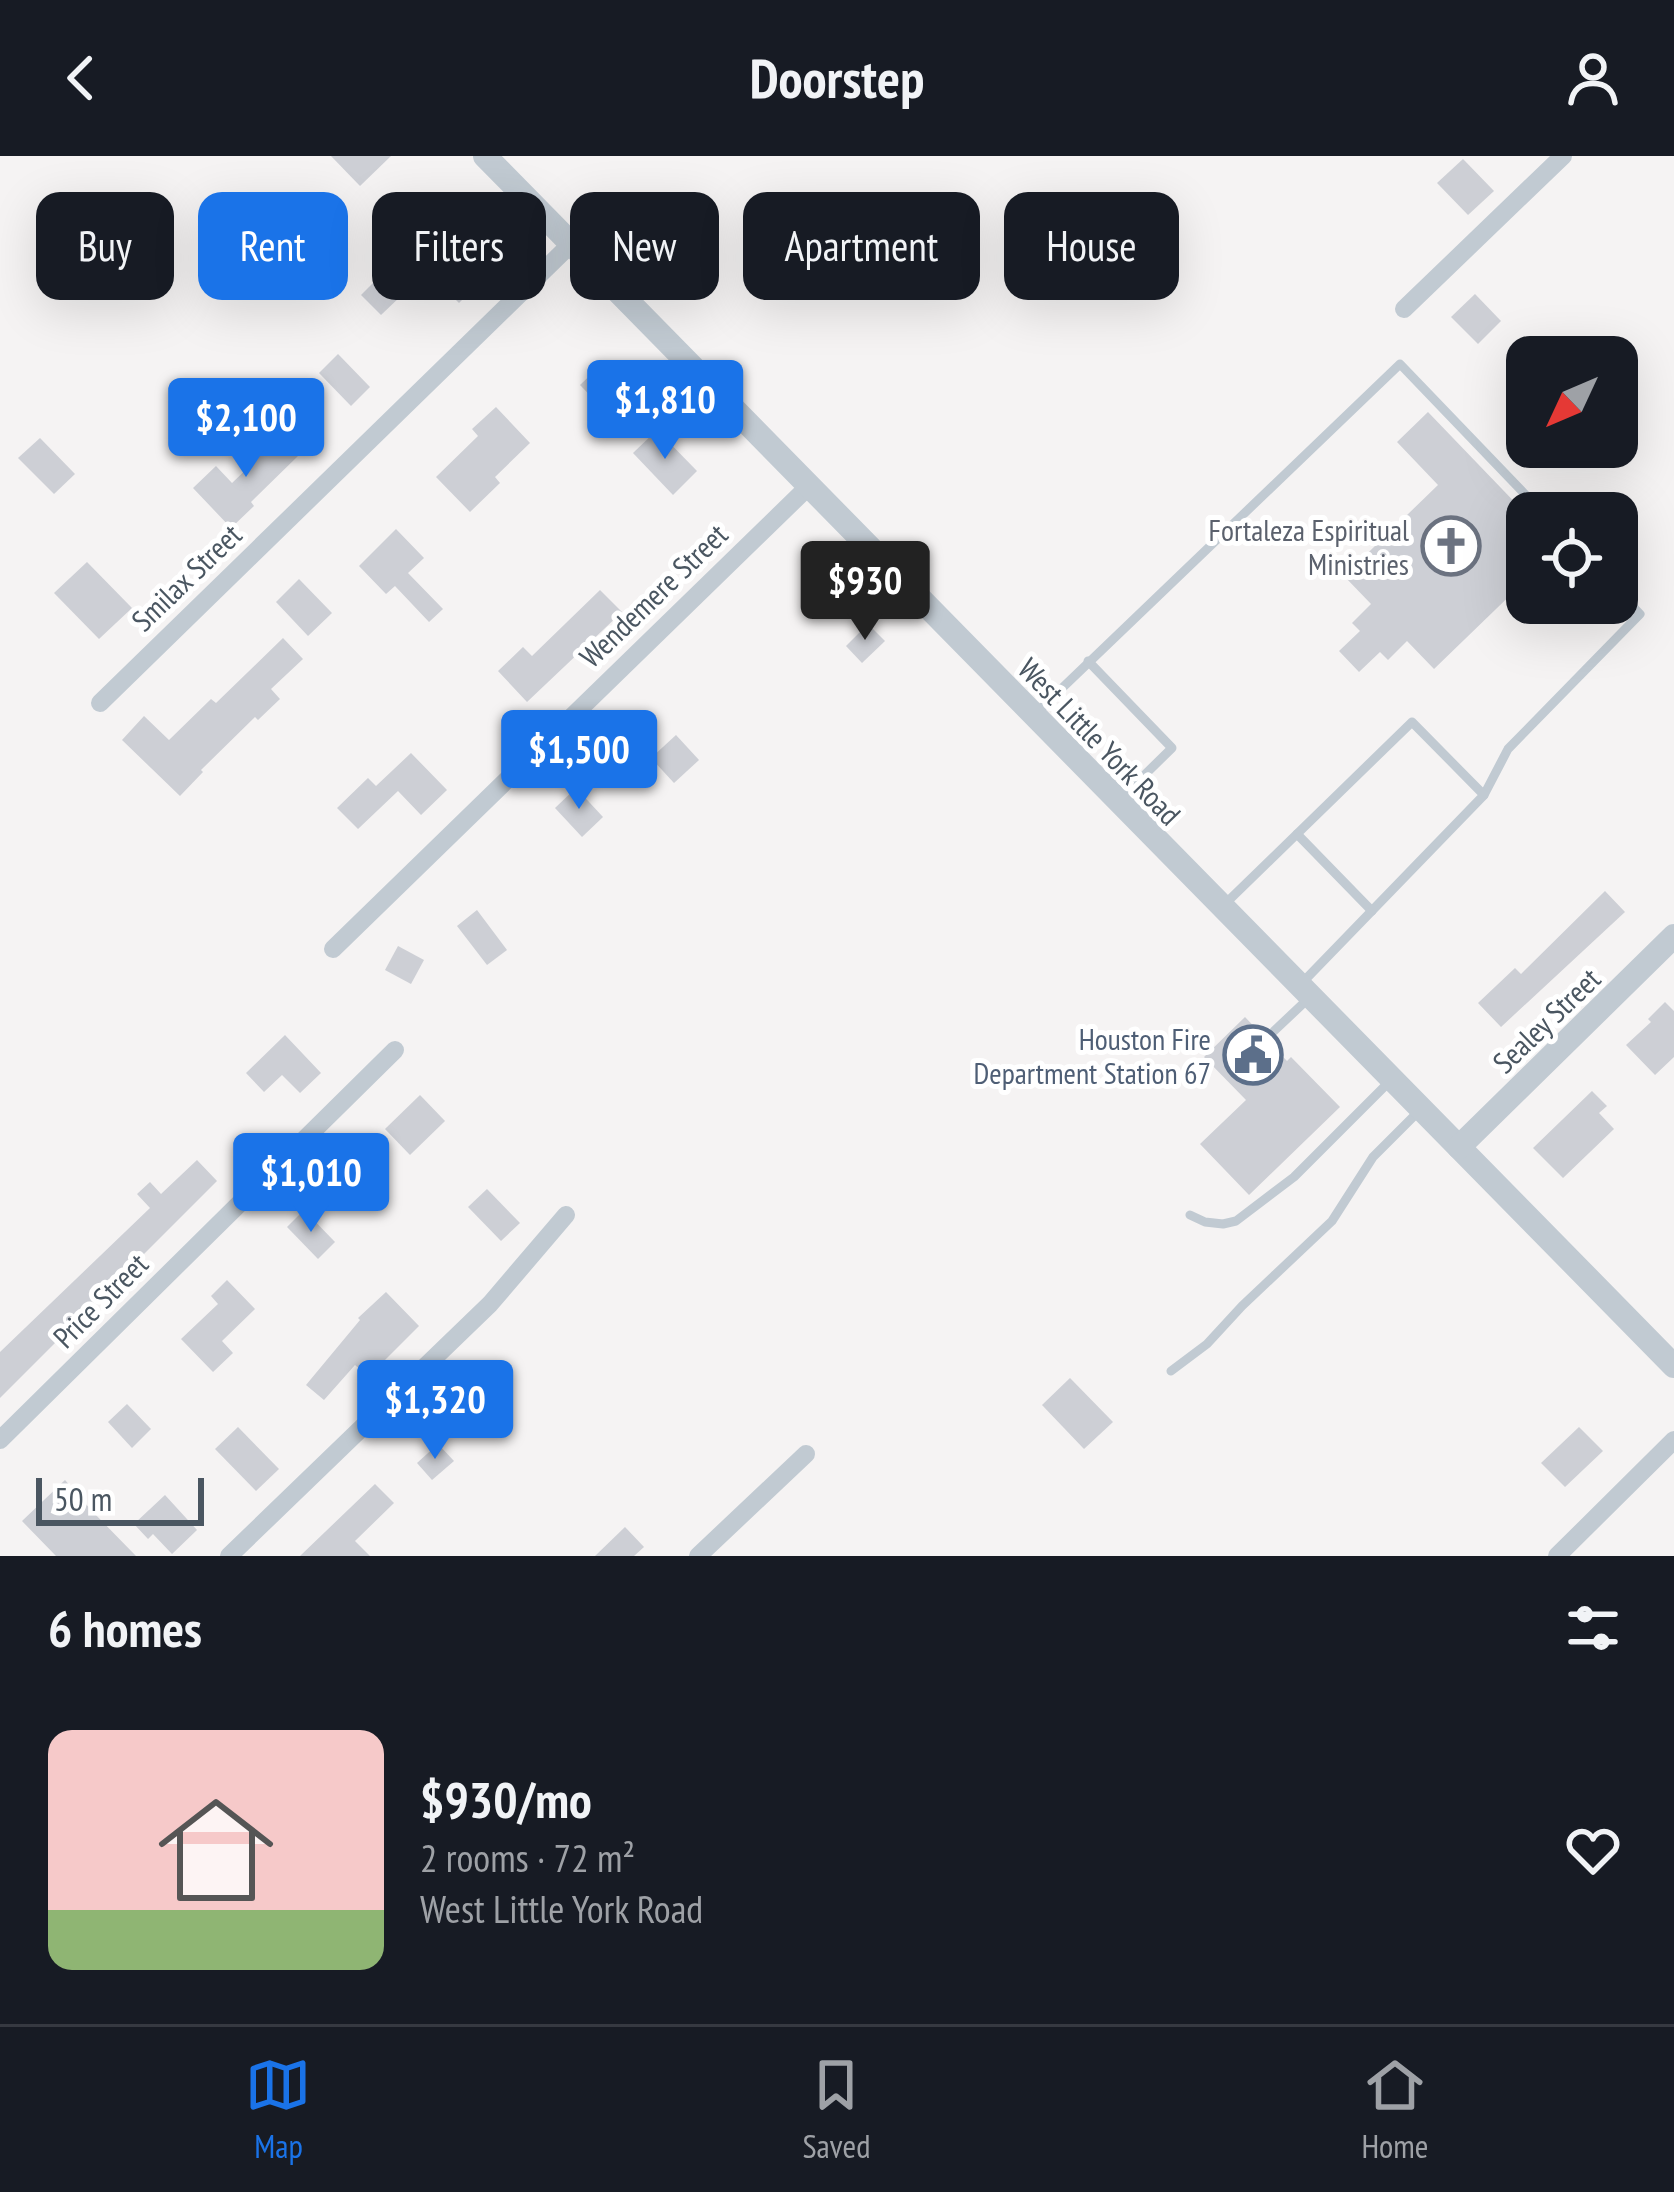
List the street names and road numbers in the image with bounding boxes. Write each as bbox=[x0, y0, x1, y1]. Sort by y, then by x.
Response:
street label: Wendemere Street bbox=[571, 514, 736, 675]
street label: Smilax Street bbox=[123, 515, 250, 639]
street label: West Little York Road bbox=[1010, 649, 1190, 833]
street label: Sealey Street bbox=[1484, 959, 1609, 1081]
street label: Price Street bbox=[44, 1244, 156, 1356]

